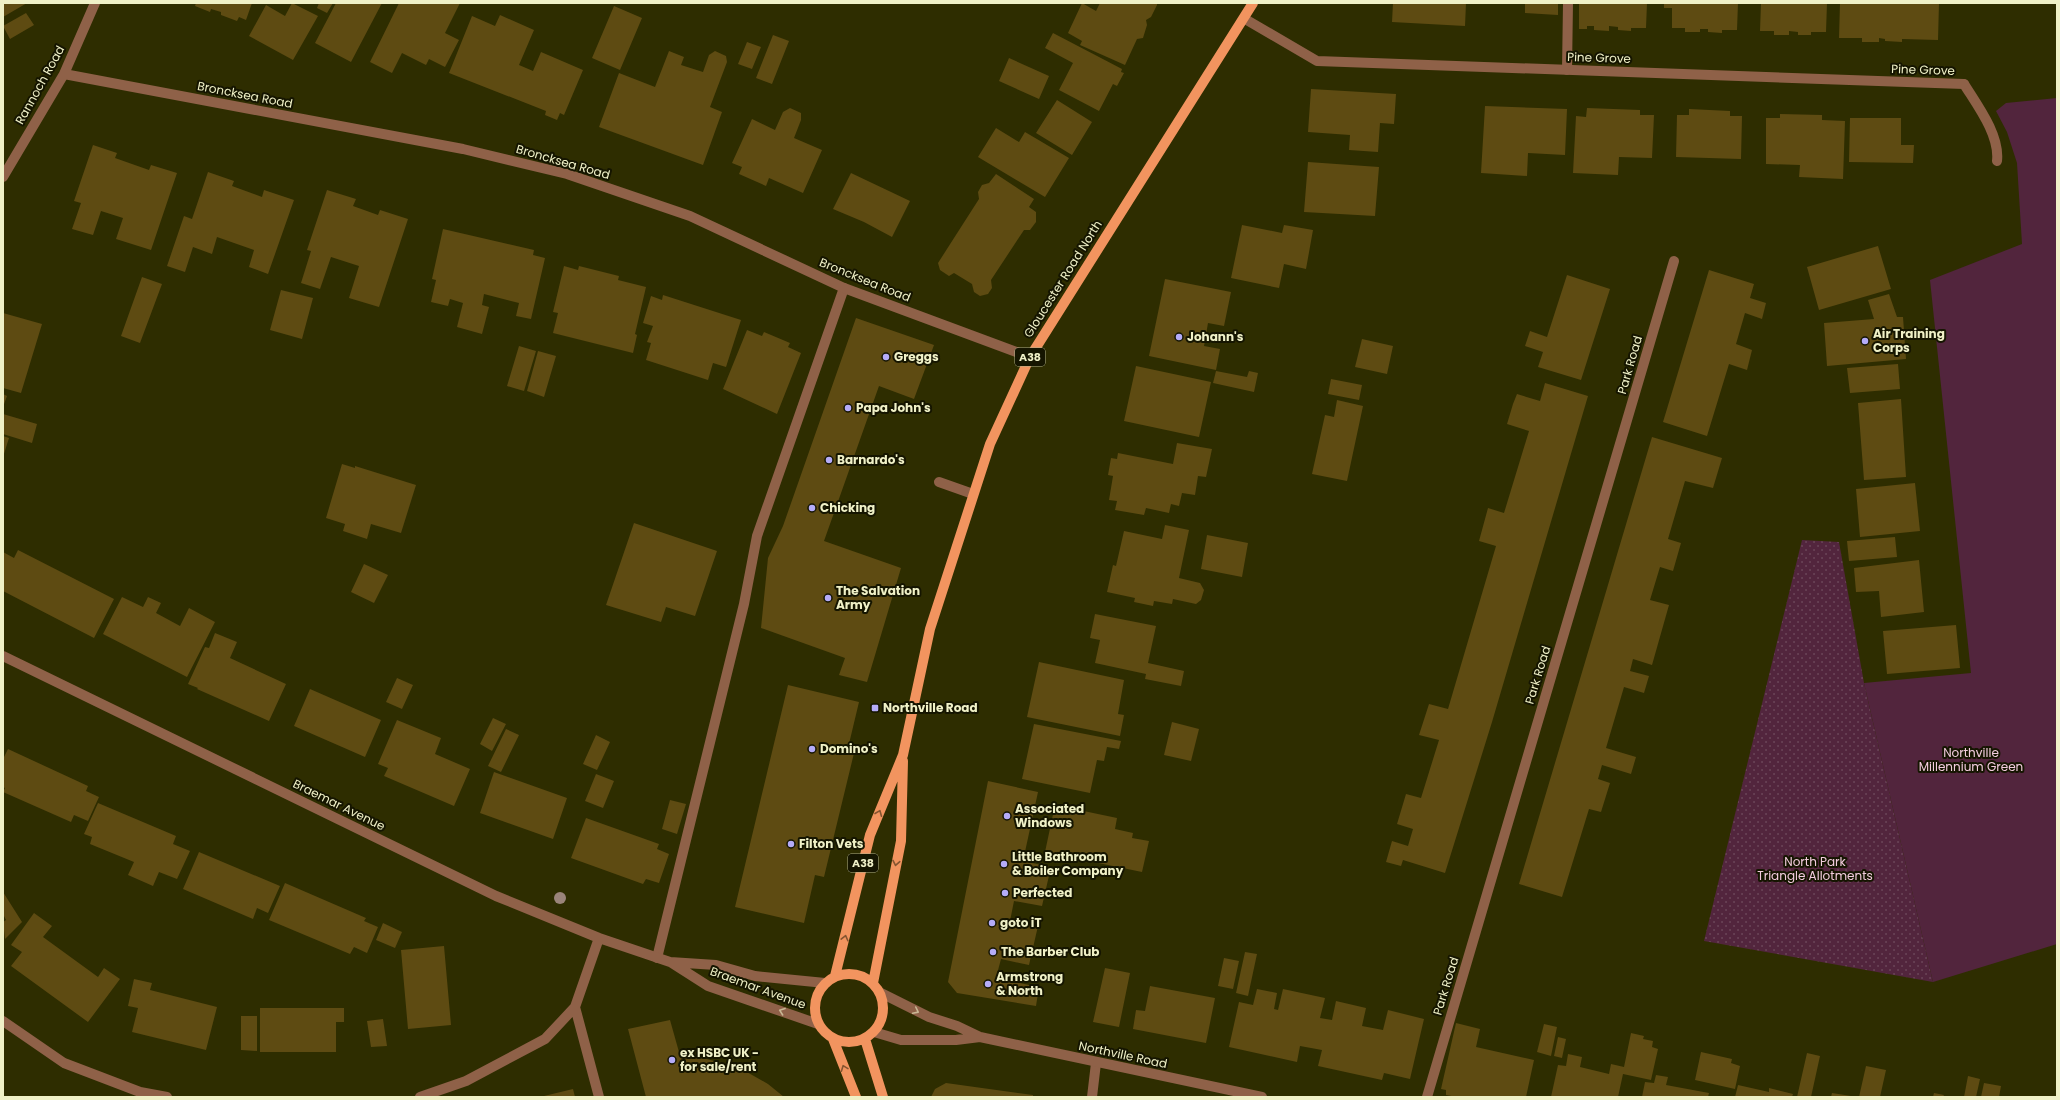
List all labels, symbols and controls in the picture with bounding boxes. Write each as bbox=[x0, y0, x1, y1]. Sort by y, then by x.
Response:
street label: Rannoch Road bbox=[11, 42, 68, 127]
street label: Pine Grove bbox=[1567, 48, 1631, 67]
street label: Pine Grove bbox=[1891, 60, 1955, 79]
street label: Broncksea Road bbox=[196, 77, 294, 112]
street label: Broncksea Road bbox=[514, 140, 612, 183]
street label: Gloucester Road North bbox=[1020, 217, 1106, 341]
street label: Broncksea Road bbox=[817, 254, 913, 306]
place label: Air Training Corps bbox=[1873, 325, 1945, 356]
place label: Johann's bbox=[1187, 328, 1244, 345]
marker: Johann's bbox=[1174, 332, 1184, 342]
street label: Park Road bbox=[1613, 334, 1646, 396]
marker: Air Training Corps bbox=[1860, 336, 1870, 346]
place label: Greggs bbox=[894, 348, 939, 365]
road number: A38 bbox=[1015, 348, 1045, 366]
marker: Greggs bbox=[881, 352, 891, 362]
place label: Papa John's bbox=[856, 399, 931, 416]
marker: Papa John's bbox=[843, 403, 853, 413]
place label: Barnardo's bbox=[837, 451, 905, 468]
marker: Barnardo's bbox=[824, 455, 834, 465]
place label: Chicking bbox=[820, 499, 875, 516]
marker: Chicking bbox=[807, 503, 817, 513]
place label: The Salvation Army bbox=[836, 582, 920, 613]
marker: The Salvation Army bbox=[823, 593, 833, 603]
street label: Park Road bbox=[1521, 644, 1554, 706]
place label: Northville Road bbox=[883, 699, 978, 716]
marker: Northville Road bbox=[870, 703, 880, 713]
place label: Domino's bbox=[820, 740, 878, 757]
marker: Domino's bbox=[807, 744, 817, 754]
park label: Northville Millennium Green bbox=[1919, 744, 2023, 775]
street label: Braemar Avenue bbox=[290, 775, 388, 834]
place label: Associated Windows bbox=[1015, 800, 1084, 831]
one-way arrow bbox=[874, 809, 882, 817]
marker: Associated Windows bbox=[1002, 811, 1012, 821]
place label: Filton Vets bbox=[799, 835, 864, 852]
marker: Filton Vets bbox=[786, 839, 796, 849]
place label: Little Bathroom & Boiler Company bbox=[1012, 848, 1124, 879]
park label: North Park Triangle Allotments bbox=[1757, 853, 1873, 884]
road number: A38 bbox=[848, 854, 878, 872]
marker: Little Bathroom & Boiler Company bbox=[999, 859, 1009, 869]
one-way arrow bbox=[893, 860, 901, 866]
place label: Perfected bbox=[1013, 884, 1072, 901]
marker: Perfected bbox=[1000, 888, 1010, 898]
place label: goto iT bbox=[1000, 914, 1041, 931]
marker: goto iT bbox=[987, 918, 997, 928]
one-way arrow bbox=[840, 935, 848, 941]
place label: The Barber Club bbox=[1001, 943, 1099, 960]
marker: The Barber Club bbox=[988, 947, 998, 957]
street label: Park Road bbox=[1429, 955, 1462, 1017]
street label: Braemar Avenue bbox=[708, 962, 808, 1013]
place label: Armstrong & North bbox=[996, 968, 1063, 999]
marker: Armstrong & North bbox=[983, 979, 993, 989]
one-way arrow bbox=[911, 1006, 919, 1013]
one-way arrow bbox=[778, 1007, 785, 1015]
street label: Northville Road bbox=[1077, 1037, 1169, 1072]
place label: ex HSBC UK - for sale/rent bbox=[680, 1044, 759, 1075]
marker: ex HSBC UK - for sale/rent bbox=[667, 1055, 677, 1065]
one-way arrow bbox=[841, 1064, 849, 1071]

